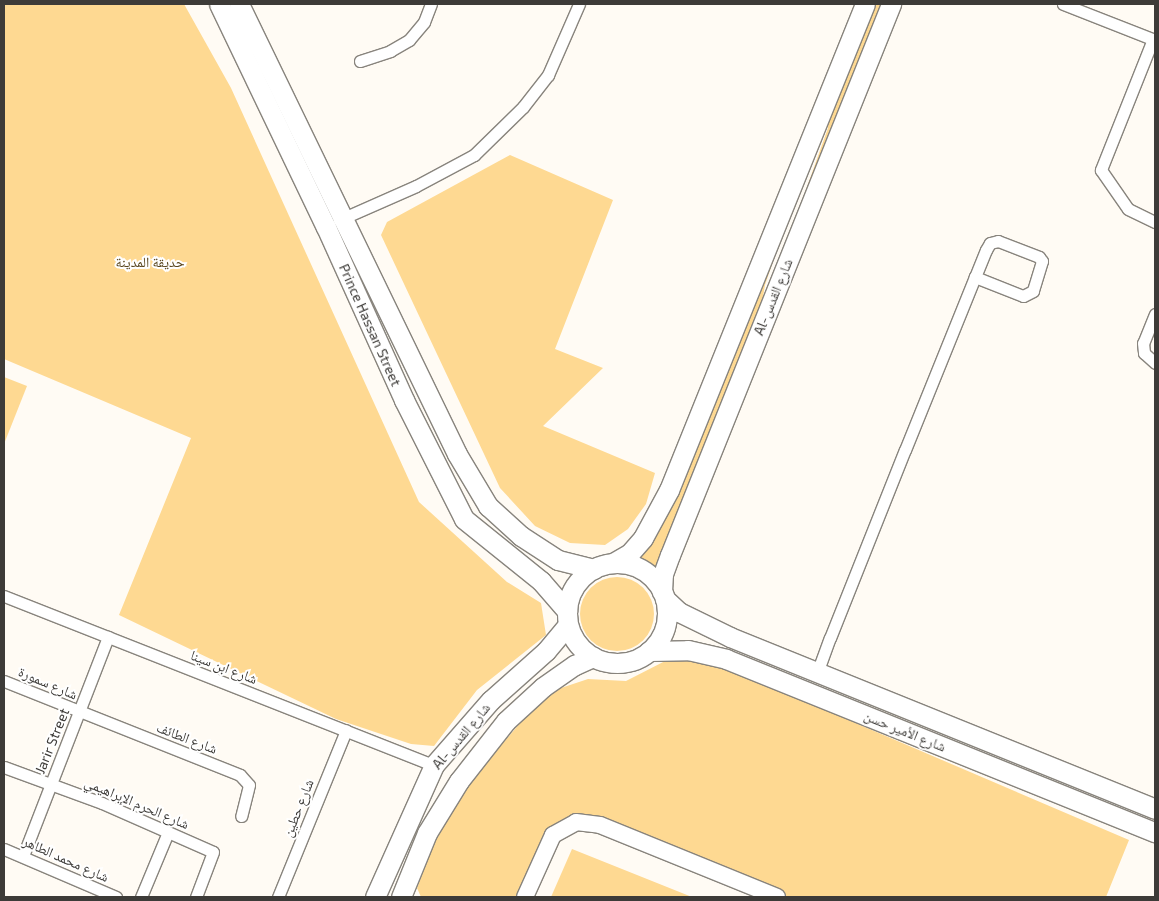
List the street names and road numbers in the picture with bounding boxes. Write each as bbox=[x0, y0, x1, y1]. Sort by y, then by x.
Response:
street label: Al-شارع القدس bbox=[750, 256, 796, 338]
street label: Prince Hassan Street bbox=[335, 261, 405, 389]
street label: شارع ابن سينا bbox=[188, 647, 260, 687]
street label: شارع سمورة bbox=[16, 663, 80, 703]
street label: Al-شارع القدس bbox=[428, 700, 494, 772]
street label: Jarir Street bbox=[31, 706, 73, 776]
street label: شارع الأمير حسن bbox=[862, 707, 948, 755]
street label: شارع الطائف bbox=[154, 719, 220, 757]
street label: شارع الحرم الإبراهيمي bbox=[82, 773, 192, 833]
street label: شارع حطين bbox=[279, 777, 317, 839]
street label: شارع محمد الطاهر bbox=[20, 833, 112, 885]

